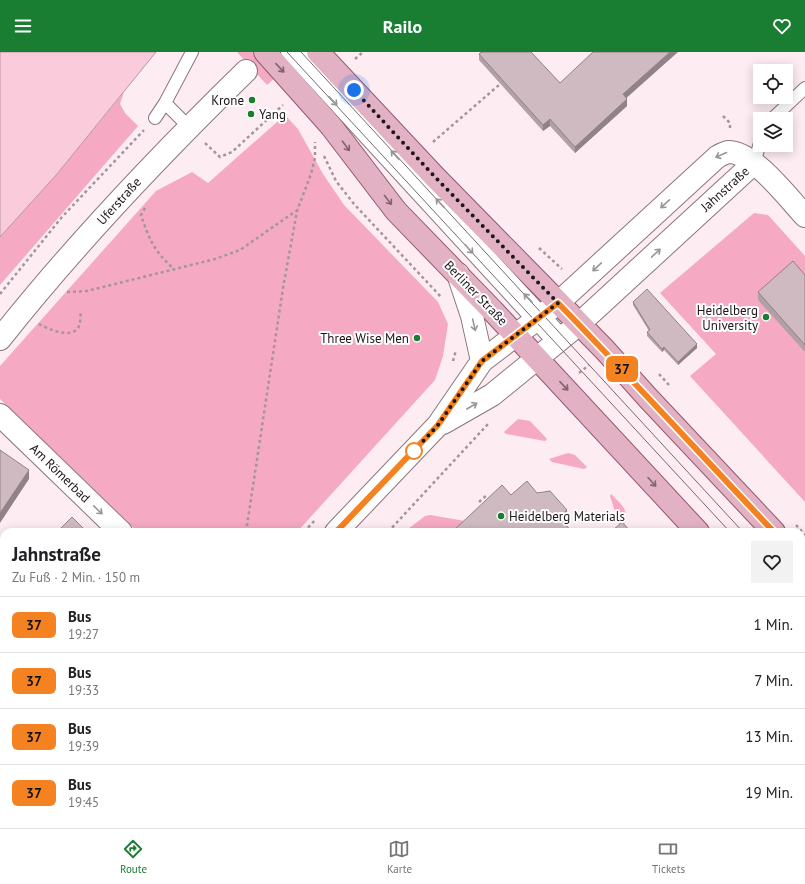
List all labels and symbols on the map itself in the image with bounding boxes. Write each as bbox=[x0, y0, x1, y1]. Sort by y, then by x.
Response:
one-way arrow bbox=[275, 63, 284, 73]
your location bbox=[344, 80, 364, 100]
place label: Krone bbox=[211, 92, 244, 109]
marker: Krone bbox=[247, 95, 257, 105]
one-way arrow bbox=[328, 96, 337, 106]
place label: Yang bbox=[259, 106, 286, 123]
marker: Yang bbox=[246, 109, 256, 119]
one-way arrow bbox=[342, 140, 350, 151]
one-way arrow bbox=[391, 150, 400, 160]
one-way arrow bbox=[716, 152, 728, 160]
street label: Jahnstraße bbox=[696, 163, 753, 216]
street label: Uferstraße bbox=[93, 174, 145, 228]
one-way arrow bbox=[384, 194, 392, 205]
one-way arrow bbox=[435, 198, 444, 208]
one-way arrow bbox=[660, 199, 670, 209]
one-way arrow bbox=[464, 244, 473, 254]
one-way arrow bbox=[651, 248, 661, 257]
street label: Berliner Straße bbox=[441, 257, 511, 329]
one-way arrow bbox=[592, 262, 602, 272]
one-way arrow bbox=[523, 293, 532, 303]
place label: Heidelberg University bbox=[697, 302, 758, 334]
marker: Heidelberg University bbox=[761, 312, 771, 322]
one-way arrow bbox=[470, 318, 478, 331]
place label: Three Wise Men bbox=[320, 330, 409, 347]
marker: Three Wise Men bbox=[412, 333, 422, 343]
line badge: 37 bbox=[604, 356, 640, 382]
one-way arrow bbox=[559, 381, 569, 391]
one-way arrow bbox=[466, 401, 478, 409]
street label: Am Römerbad bbox=[26, 440, 94, 506]
unlabelled marker bbox=[405, 442, 423, 460]
one-way arrow bbox=[647, 477, 656, 487]
one-way arrow bbox=[93, 505, 103, 515]
place label: Heidelberg Materials bbox=[509, 508, 625, 525]
marker: Heidelberg Materials bbox=[496, 511, 506, 521]

